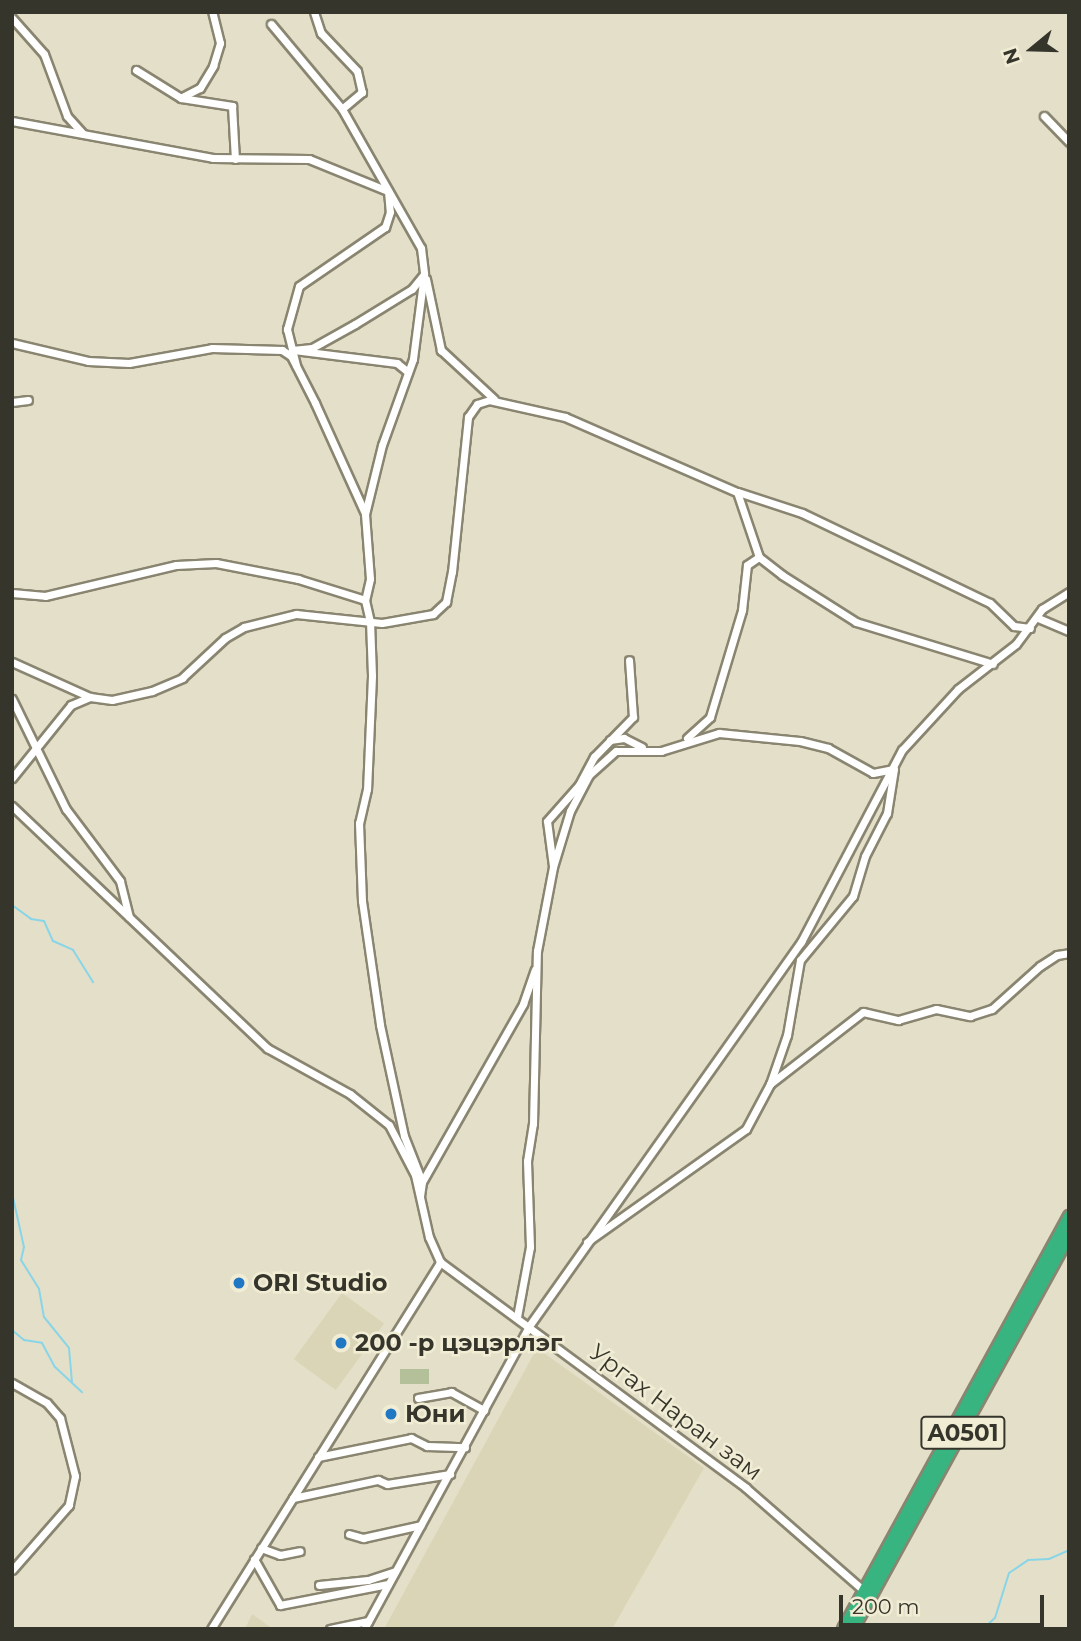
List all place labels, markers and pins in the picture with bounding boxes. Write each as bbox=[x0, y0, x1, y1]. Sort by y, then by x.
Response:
place label: ORI Studio bbox=[253, 1269, 387, 1297]
marker: ORI Studio bbox=[231, 1275, 247, 1291]
place label: 200 -р цэцэрлэг bbox=[355, 1329, 562, 1357]
marker: 200 -р цэцэрлэг bbox=[333, 1335, 349, 1351]
place label: Юни bbox=[405, 1400, 465, 1428]
marker: Юни bbox=[383, 1406, 399, 1422]

